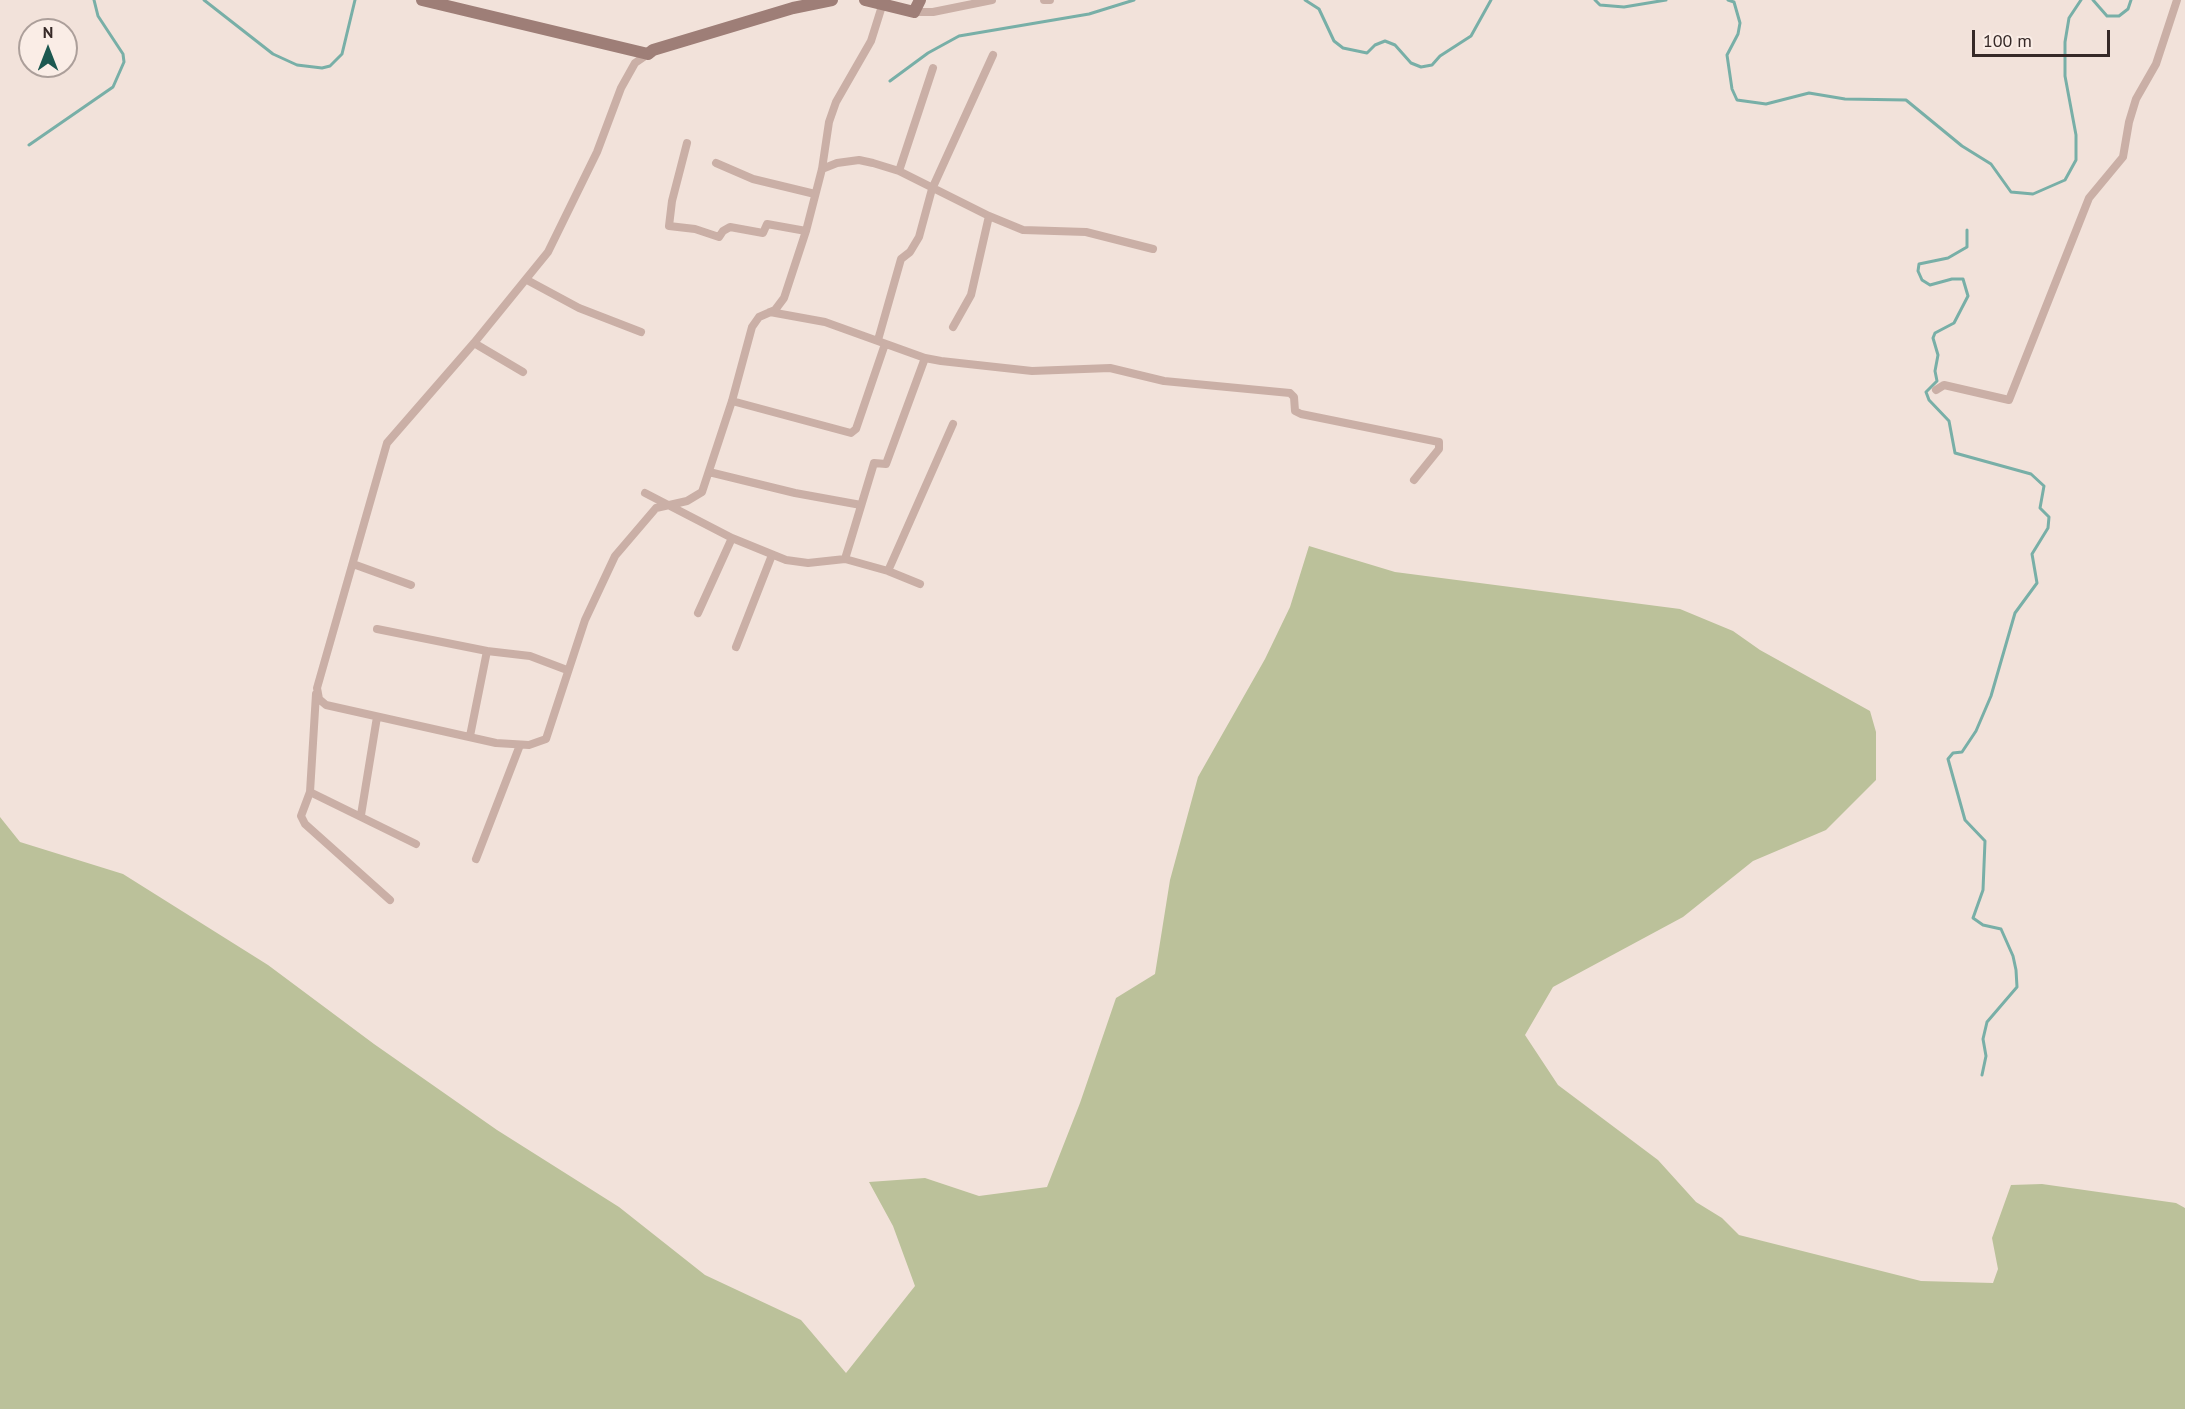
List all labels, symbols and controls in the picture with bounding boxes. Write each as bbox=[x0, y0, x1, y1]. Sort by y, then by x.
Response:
north arrow bbox=[18, 18, 78, 78]
scale bar bbox=[1975, 18, 2113, 56]
text: N bbox=[43, 22, 53, 42]
text: 100 m bbox=[1983, 29, 2032, 52]

